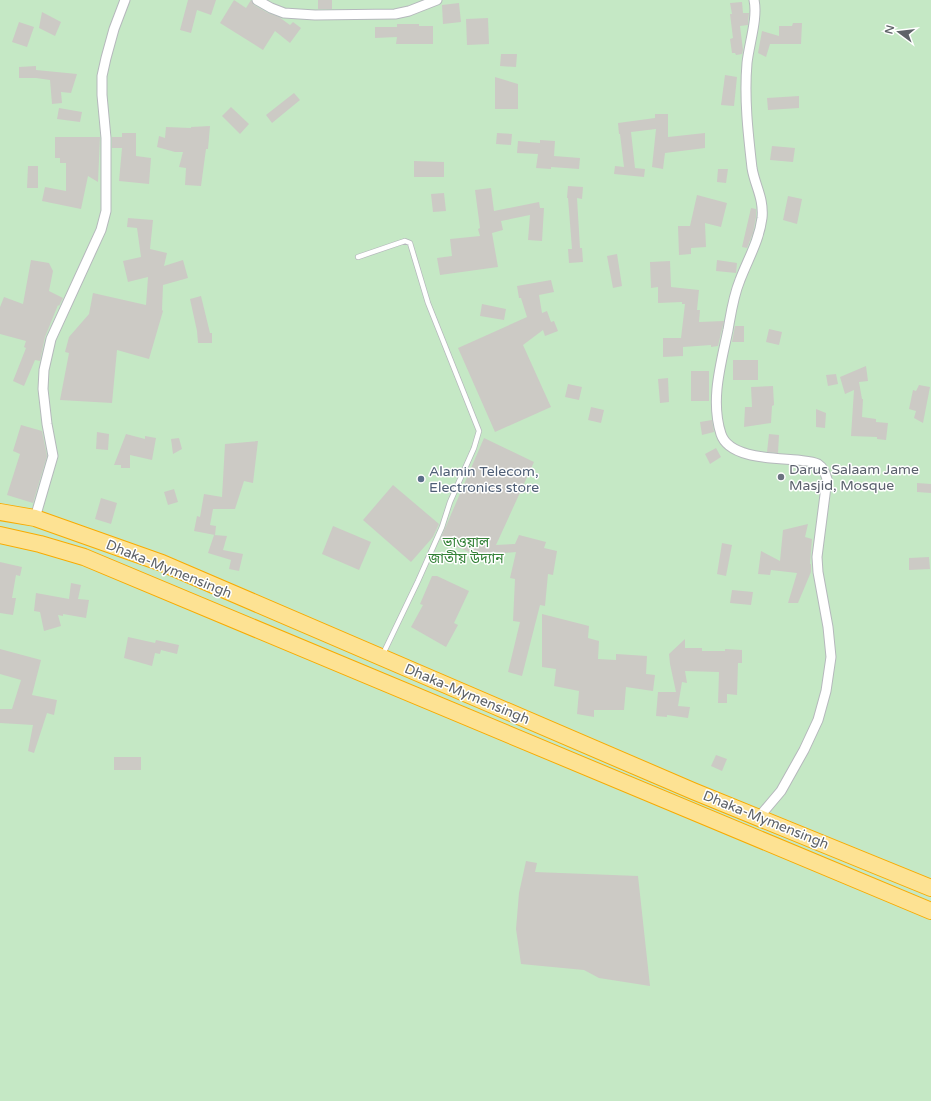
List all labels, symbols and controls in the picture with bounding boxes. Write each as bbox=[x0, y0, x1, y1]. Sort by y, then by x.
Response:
north arrow bbox=[879, 12, 919, 52]
text: N bbox=[882, 24, 897, 35]
place label: Darus Salaam Jame Masjid, Mosque bbox=[789, 461, 919, 494]
place label: Alamin Telecom, Electronics store bbox=[429, 463, 539, 496]
marker: Darus Salaam Jame Masjid, Mosque bbox=[776, 472, 786, 482]
marker: Alamin Telecom, Electronics store bbox=[416, 474, 426, 484]
park label: ভাওয়াল জাতীয় উদ্যান bbox=[427, 534, 504, 567]
street label: Dhaka-Mymensingh bbox=[104, 536, 234, 602]
street label: Dhaka-Mymensingh bbox=[402, 660, 532, 728]
street label: Dhaka-Mymensingh bbox=[701, 787, 831, 853]

